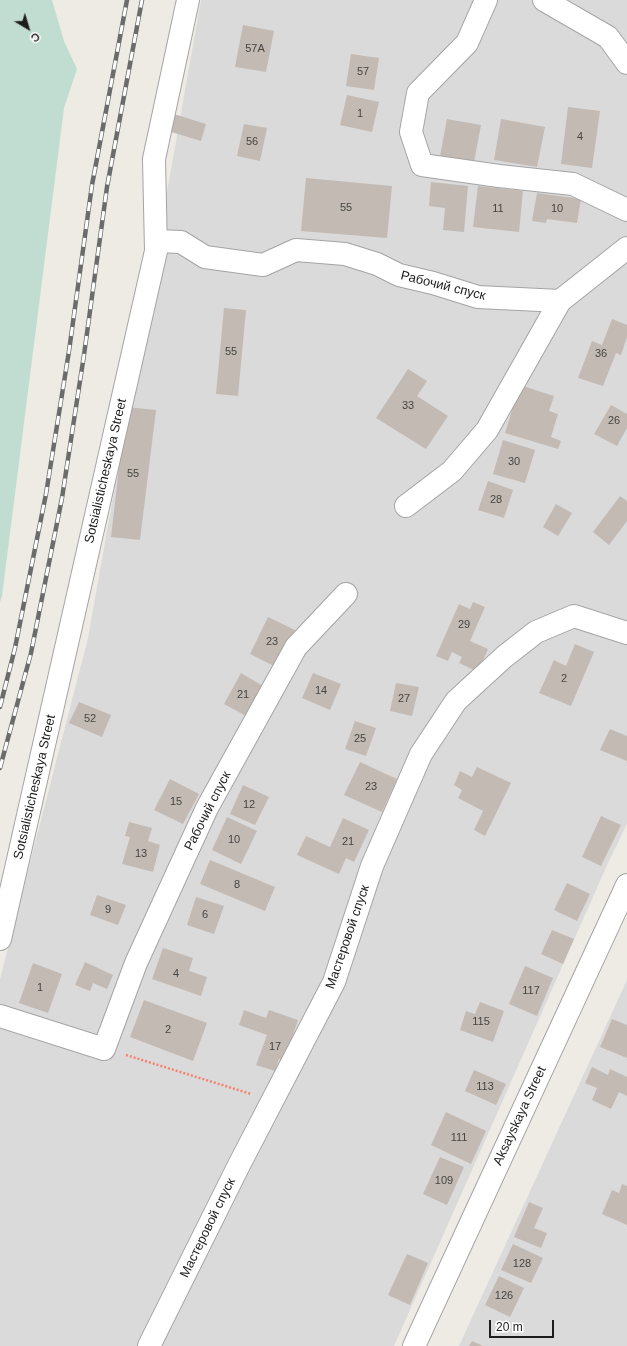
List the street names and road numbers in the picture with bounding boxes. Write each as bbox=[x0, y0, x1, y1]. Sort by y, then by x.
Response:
street label: Рабочий спуск bbox=[399, 268, 487, 304]
street label: Sotsialisticheskaya Street bbox=[82, 397, 130, 545]
street label: Sotsialisticheskaya Street bbox=[11, 713, 59, 861]
street label: Рабочий спуск bbox=[181, 769, 235, 853]
street label: Мастеровой спуск bbox=[323, 883, 373, 991]
street label: Aksayskaya Street bbox=[490, 1064, 550, 1168]
street label: Мастеровой спуск bbox=[177, 1176, 239, 1280]

